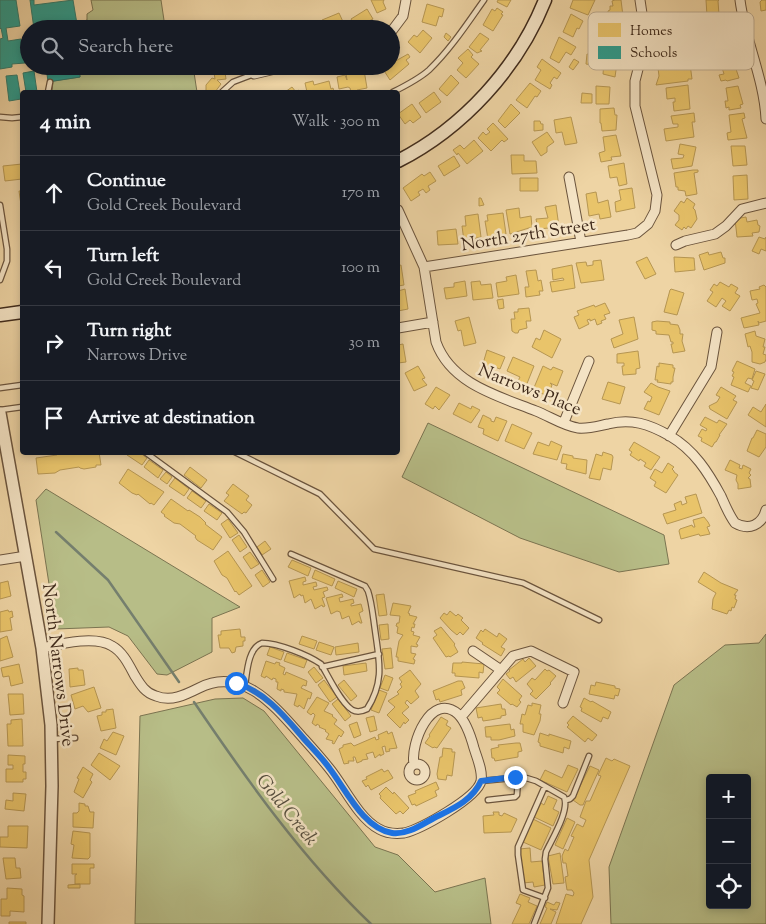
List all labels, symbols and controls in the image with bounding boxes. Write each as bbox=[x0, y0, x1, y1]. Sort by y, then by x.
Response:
legend bbox=[588, 12, 754, 70]
search box bbox=[20, 20, 400, 75]
text: Homes bbox=[630, 22, 672, 42]
icon: search bbox=[38, 34, 66, 62]
text: Search here bbox=[78, 34, 173, 61]
text: Schools bbox=[630, 44, 677, 64]
text: 4 min bbox=[40, 108, 91, 138]
text: Walk · 300 m bbox=[292, 111, 380, 134]
text: Continue bbox=[87, 168, 166, 195]
icon: ahead bbox=[40, 179, 68, 207]
text: 170 m bbox=[342, 182, 380, 205]
text: Gold Creek Boulevard bbox=[87, 195, 241, 218]
street label: North 27th Street bbox=[459, 213, 597, 259]
text: Turn left bbox=[87, 243, 159, 270]
icon: left bbox=[40, 254, 68, 282]
text: 100 m bbox=[341, 257, 380, 280]
text: Gold Creek Boulevard bbox=[87, 270, 241, 293]
text: Turn right bbox=[87, 318, 171, 345]
icon: right bbox=[40, 329, 68, 357]
text: 30 m bbox=[349, 332, 380, 355]
text: Narrows Drive bbox=[87, 345, 187, 368]
street label: Narrows Place bbox=[474, 358, 585, 423]
icon: arrive bbox=[40, 404, 68, 432]
text: Arrive at destination bbox=[87, 405, 255, 432]
street label: North Narrows Drive bbox=[34, 582, 80, 748]
route start bbox=[225, 672, 248, 695]
route end bbox=[504, 766, 527, 789]
water label: Gold Creek bbox=[249, 769, 324, 852]
map controls bbox=[706, 774, 751, 909]
button: + bbox=[706, 774, 751, 819]
button: − bbox=[706, 819, 751, 864]
button: locate bbox=[706, 864, 751, 909]

